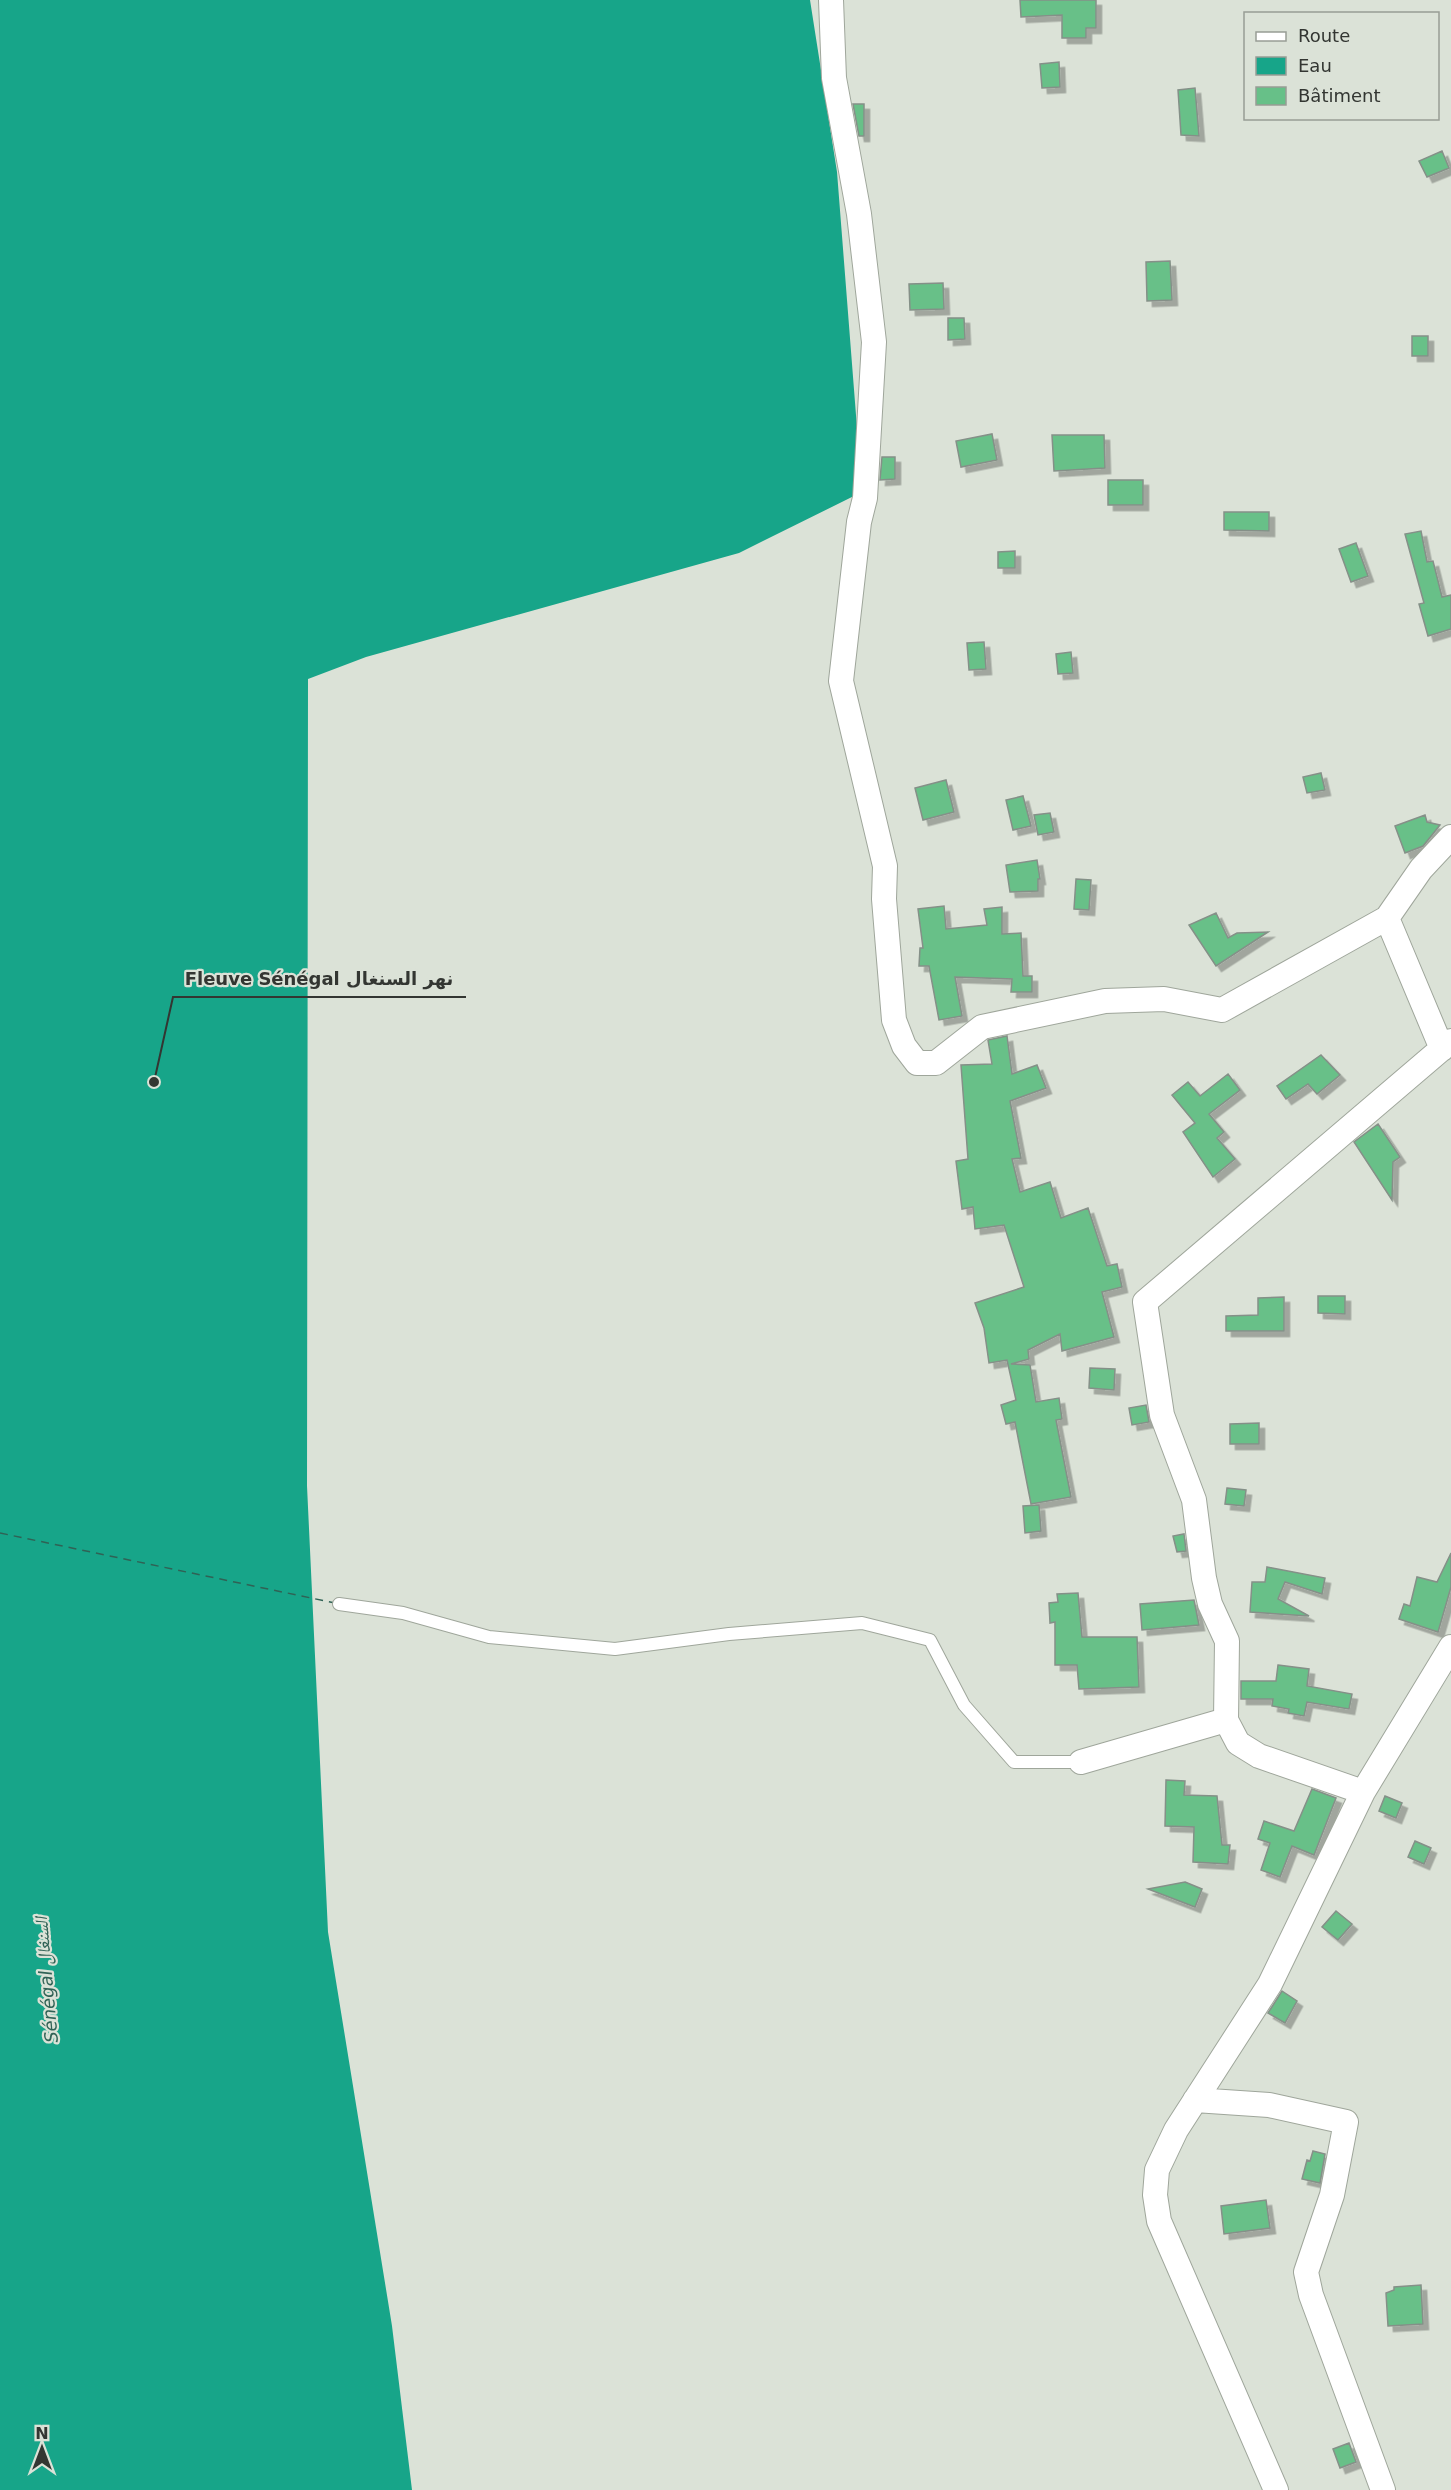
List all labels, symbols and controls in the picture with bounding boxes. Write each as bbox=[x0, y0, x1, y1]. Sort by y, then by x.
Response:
legend bbox=[1244, 12, 1439, 120]
text: Route bbox=[1298, 25, 1350, 46]
text: Eau bbox=[1298, 55, 1332, 76]
text: Bâtiment bbox=[1298, 85, 1381, 106]
callout: Fleuve Sénégal نهر السنغال bbox=[173, 961, 466, 997]
text: Fleuve Sénégal نهر السنغال bbox=[185, 968, 453, 990]
water label: Sénégal السنغال bbox=[30, 1914, 63, 2044]
north arrow bbox=[12, 2418, 72, 2478]
text: N bbox=[35, 2424, 49, 2443]

